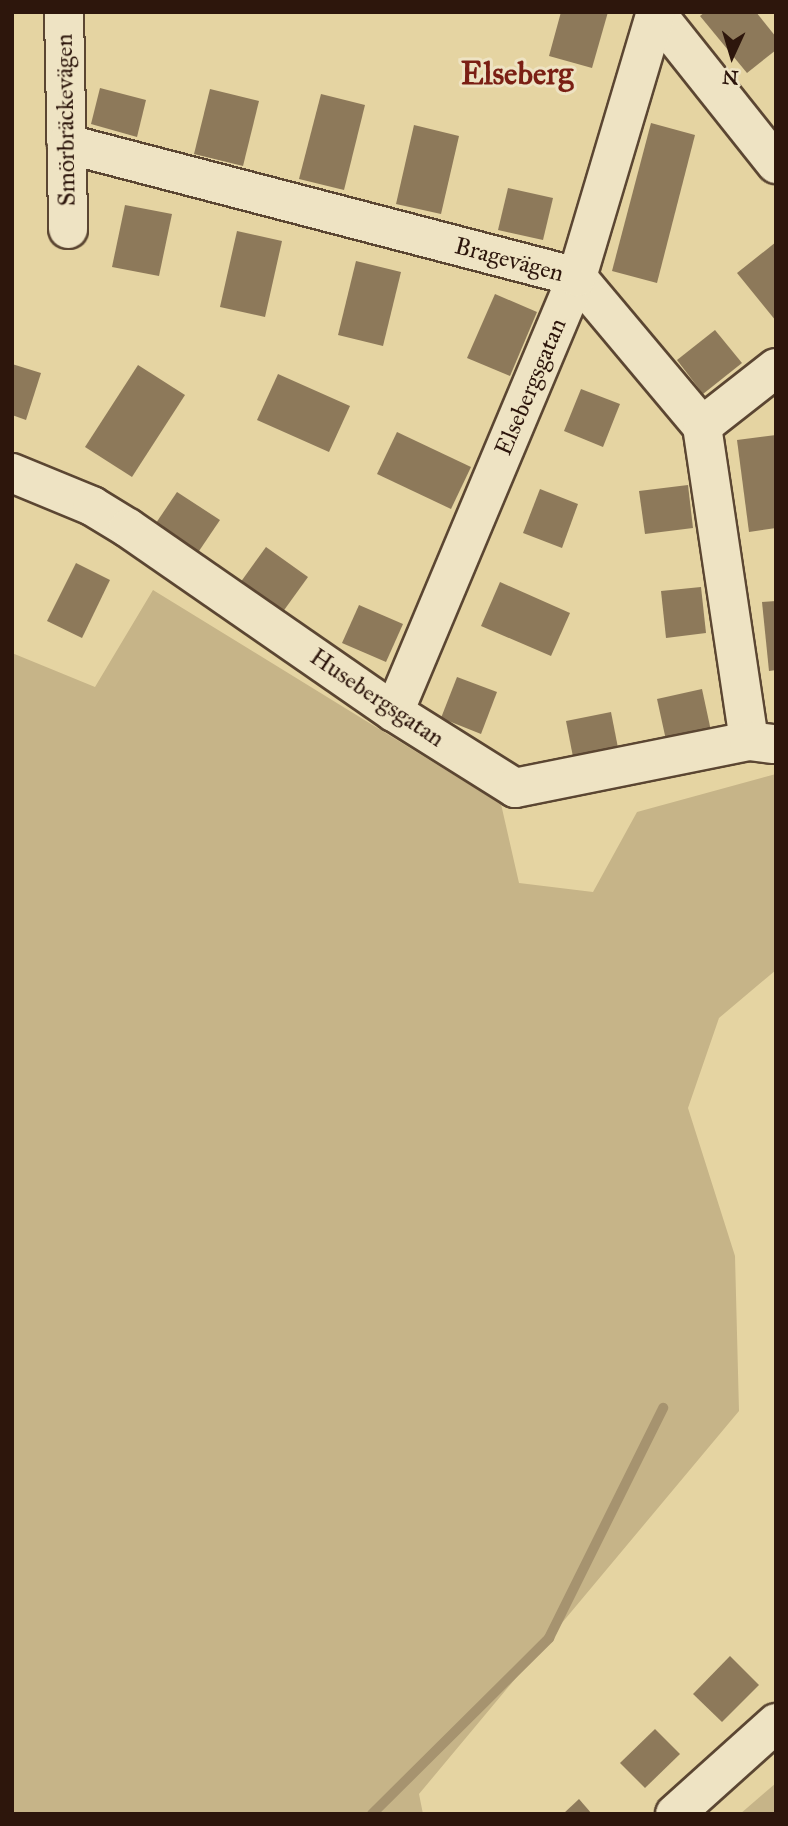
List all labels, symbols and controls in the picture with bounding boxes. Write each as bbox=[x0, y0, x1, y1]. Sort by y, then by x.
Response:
north arrow bbox=[697, 21, 767, 91]
street label: Smörbräckevägen bbox=[50, 34, 82, 206]
district label: Elseberg bbox=[461, 55, 573, 93]
text: N bbox=[722, 65, 739, 89]
street label: Bragevägen bbox=[451, 232, 567, 288]
street label: Elsebergsgatan bbox=[489, 314, 573, 460]
street label: Husebergsgatan bbox=[304, 643, 450, 753]

